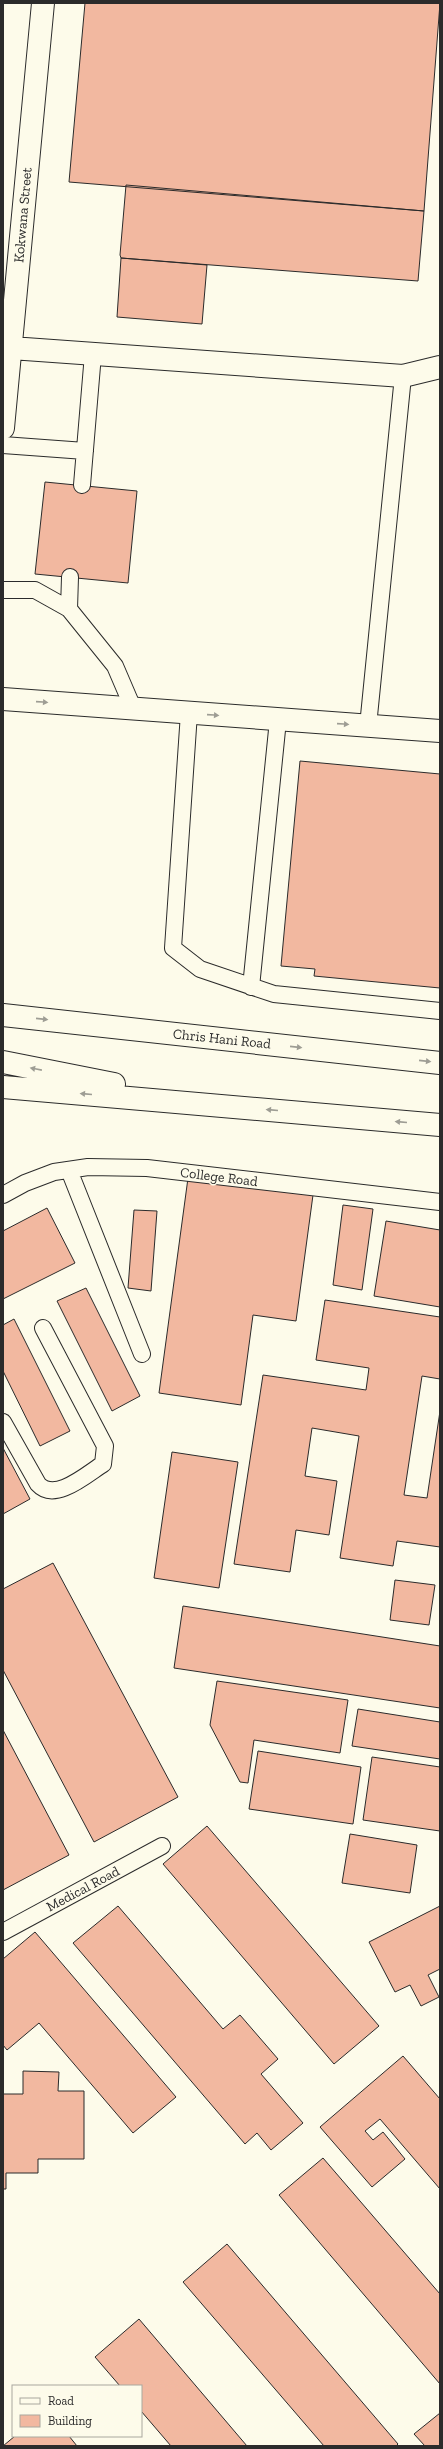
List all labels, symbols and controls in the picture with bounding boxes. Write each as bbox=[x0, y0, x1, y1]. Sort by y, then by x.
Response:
street label: Kokwana Street bbox=[10, 166, 36, 263]
one-way arrow bbox=[36, 698, 48, 705]
one-way arrow bbox=[207, 711, 219, 718]
one-way arrow bbox=[337, 721, 349, 728]
one-way arrow bbox=[36, 1016, 48, 1022]
street label: Chris Hani Road bbox=[172, 1025, 272, 1053]
one-way arrow bbox=[290, 1044, 302, 1050]
one-way arrow bbox=[419, 1058, 432, 1064]
one-way arrow bbox=[29, 1066, 42, 1072]
one-way arrow bbox=[80, 1091, 92, 1098]
one-way arrow bbox=[266, 1106, 278, 1113]
one-way arrow bbox=[395, 1118, 407, 1125]
street label: College Road bbox=[179, 1164, 259, 1190]
street label: Medical Road bbox=[43, 1862, 123, 1915]
legend bbox=[12, 2385, 142, 2437]
text: Road bbox=[48, 2394, 74, 2408]
text: Building bbox=[48, 2414, 92, 2428]

